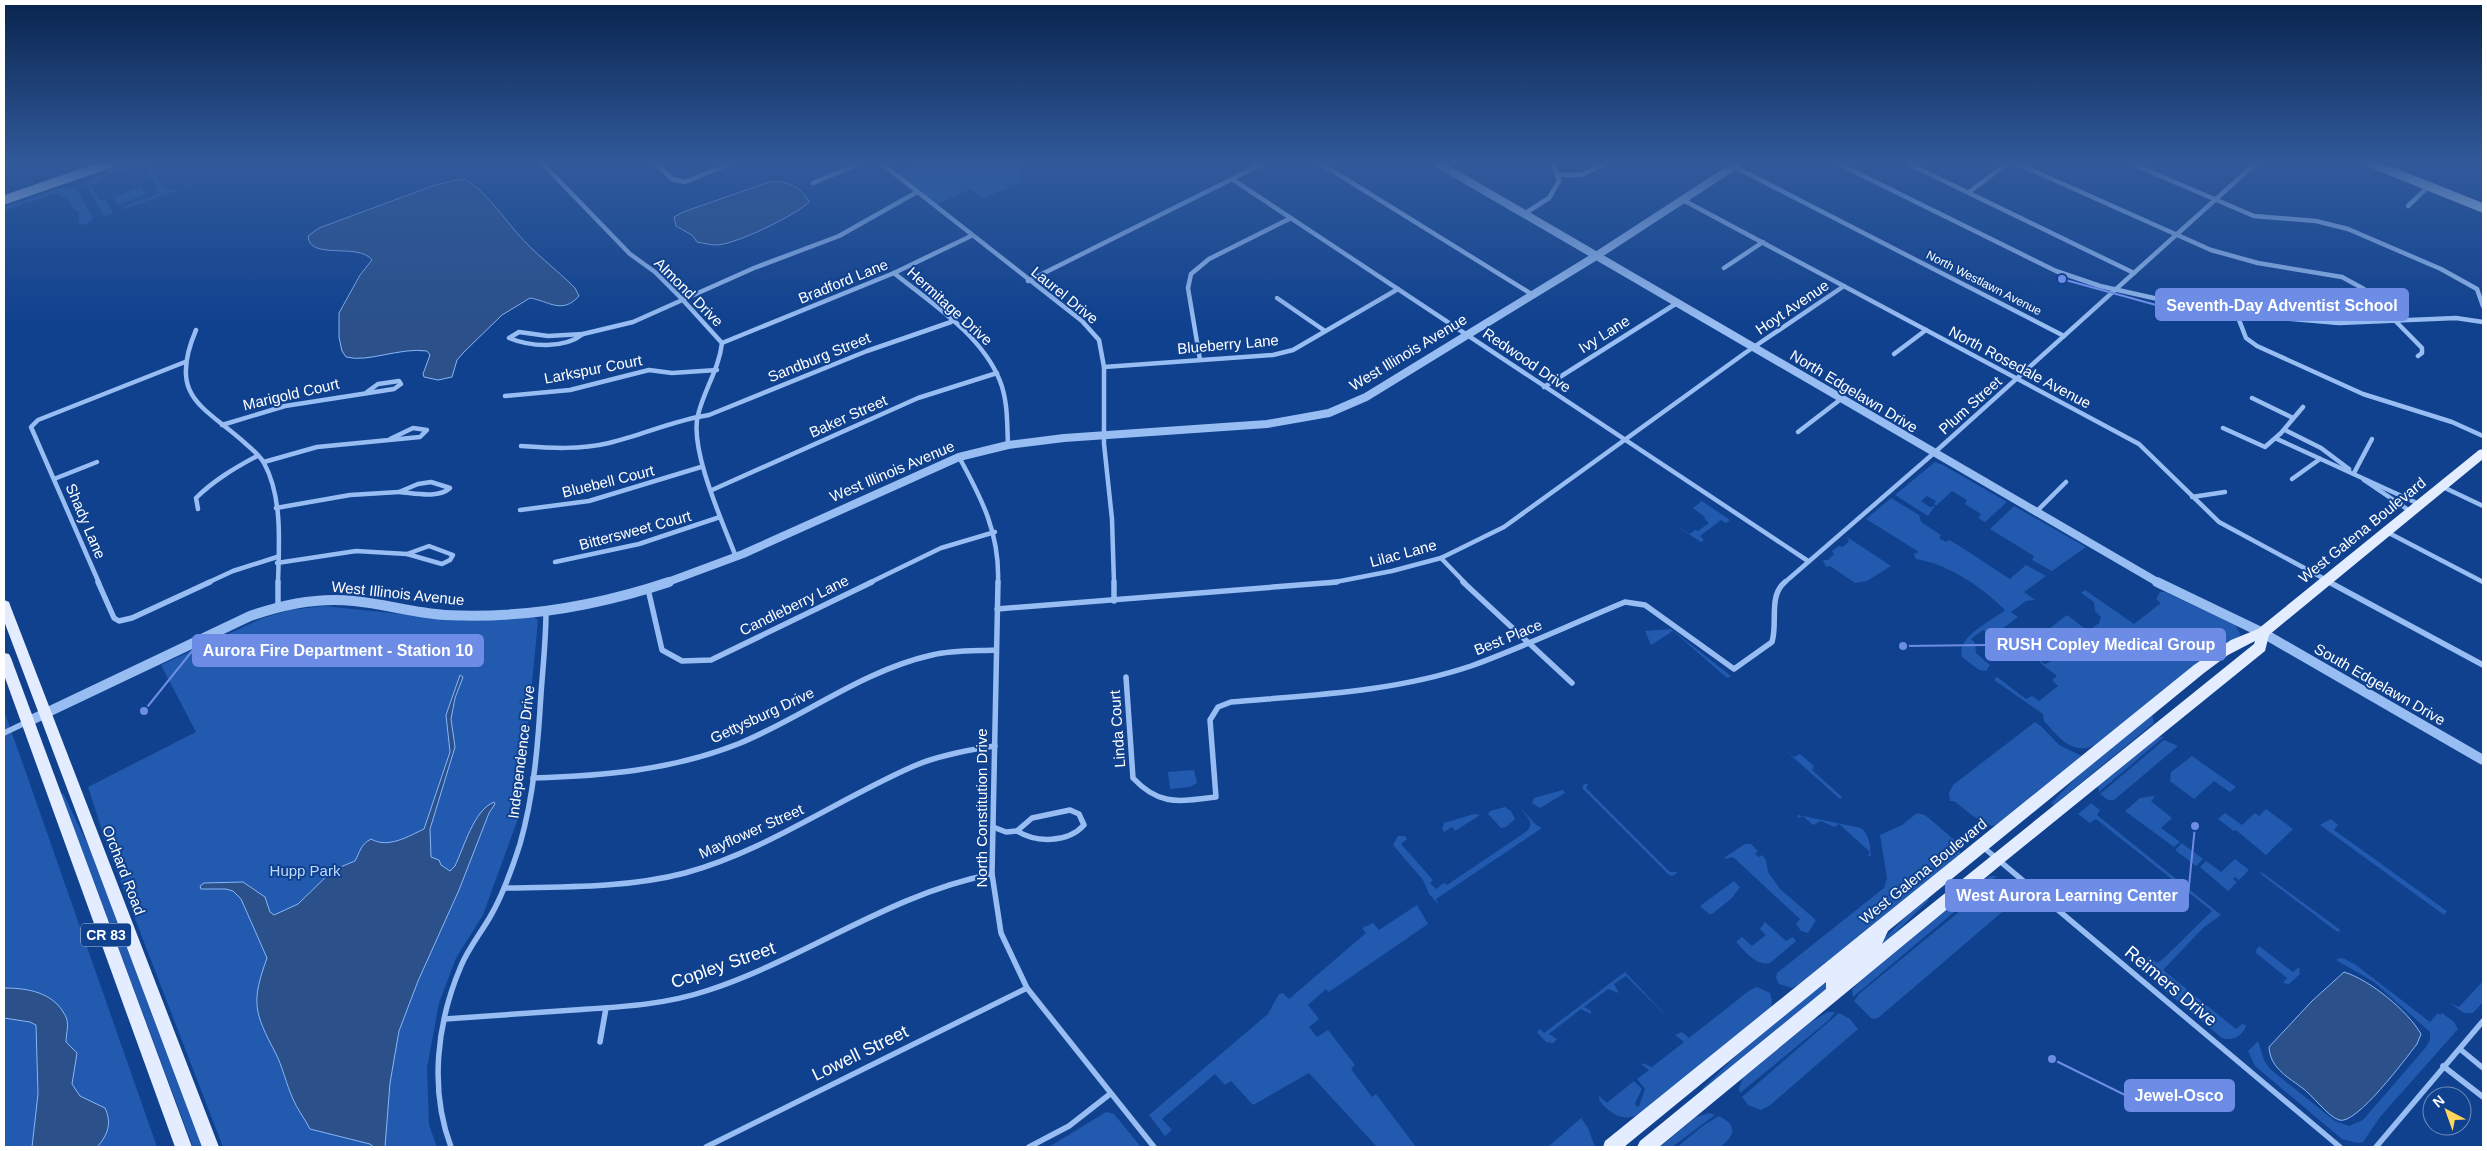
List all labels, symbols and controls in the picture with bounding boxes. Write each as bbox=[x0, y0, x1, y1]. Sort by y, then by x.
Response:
street label: North Westlawn Avenue bbox=[1924, 248, 2044, 318]
street label: Almond Drive bbox=[651, 254, 727, 330]
street label: Bradford Lane bbox=[796, 255, 890, 307]
street label: Hermitage Drive bbox=[904, 263, 996, 349]
street label: Laurel Drive bbox=[1028, 263, 1102, 327]
street label: Hoyt Avenue bbox=[1752, 276, 1832, 338]
callout: Seventh-Day Adventist School bbox=[2156, 289, 2408, 320]
text: Seventh-Day Adventist School bbox=[2166, 297, 2398, 314]
street label: West Illinois Avenue bbox=[1346, 310, 1470, 394]
street label: Ivy Lane bbox=[1575, 312, 1633, 356]
street label: North Rosedale Avenue bbox=[1946, 322, 2094, 412]
street label: Redwood Drive bbox=[1480, 324, 1574, 396]
street label: Sandburg Street bbox=[765, 328, 874, 385]
street label: Blueberry Lane bbox=[1177, 331, 1279, 357]
street label: North Edgelawn Drive bbox=[1787, 346, 1921, 436]
street label: Larkspur Court bbox=[543, 351, 644, 387]
street label: Plum Street bbox=[1935, 372, 2005, 438]
street label: Marigold Court bbox=[241, 374, 342, 413]
street label: Baker Street bbox=[806, 391, 890, 441]
street label: West Illinois Avenue bbox=[827, 437, 957, 505]
street label: Bluebell Court bbox=[560, 461, 657, 501]
street label: West Galena Boulevard bbox=[2295, 474, 2429, 586]
street label: Shady Lane bbox=[63, 481, 109, 561]
street label: Bittersweet Court bbox=[577, 507, 694, 553]
street label: Lilac Lane bbox=[1368, 536, 1438, 570]
street label: Candleberry Lane bbox=[737, 571, 851, 639]
street label: West Illinois Avenue bbox=[331, 578, 465, 608]
street label: Best Place bbox=[1472, 616, 1544, 658]
callout: RUSH Copley Medical Group bbox=[1986, 629, 2225, 660]
callout: Aurora Fire Department - Station 10 bbox=[193, 635, 483, 666]
text: RUSH Copley Medical Group bbox=[1997, 636, 2216, 653]
street label: South Edgelawn Drive bbox=[2311, 640, 2449, 728]
text: Aurora Fire Department - Station 10 bbox=[203, 642, 473, 659]
street label: Independence Drive bbox=[504, 684, 538, 820]
street label: Gettysburg Drive bbox=[707, 684, 817, 746]
street label: Linda Court bbox=[1106, 689, 1128, 768]
street label: North Constitution Drive bbox=[973, 728, 990, 888]
street label: Mayflower Street bbox=[696, 800, 807, 862]
street label: West Galena Boulevard bbox=[1856, 815, 1990, 927]
street label: Orchard Road bbox=[99, 823, 149, 917]
park label: Hupp Park bbox=[270, 862, 341, 879]
callout: West Aurora Learning Center bbox=[1946, 880, 2188, 911]
text: West Aurora Learning Center bbox=[1956, 887, 2178, 904]
road number: CR 83 bbox=[81, 924, 131, 946]
street label: Copley Street bbox=[668, 938, 778, 992]
street label: Reimers Drive bbox=[2121, 942, 2221, 1030]
street label: Lowell Street bbox=[809, 1021, 911, 1085]
callout: Jewel-Osco bbox=[2125, 1080, 2234, 1111]
north arrow bbox=[2422, 1086, 2472, 1136]
text: Jewel-Osco bbox=[2135, 1087, 2224, 1104]
text: N bbox=[2429, 1092, 2448, 1111]

